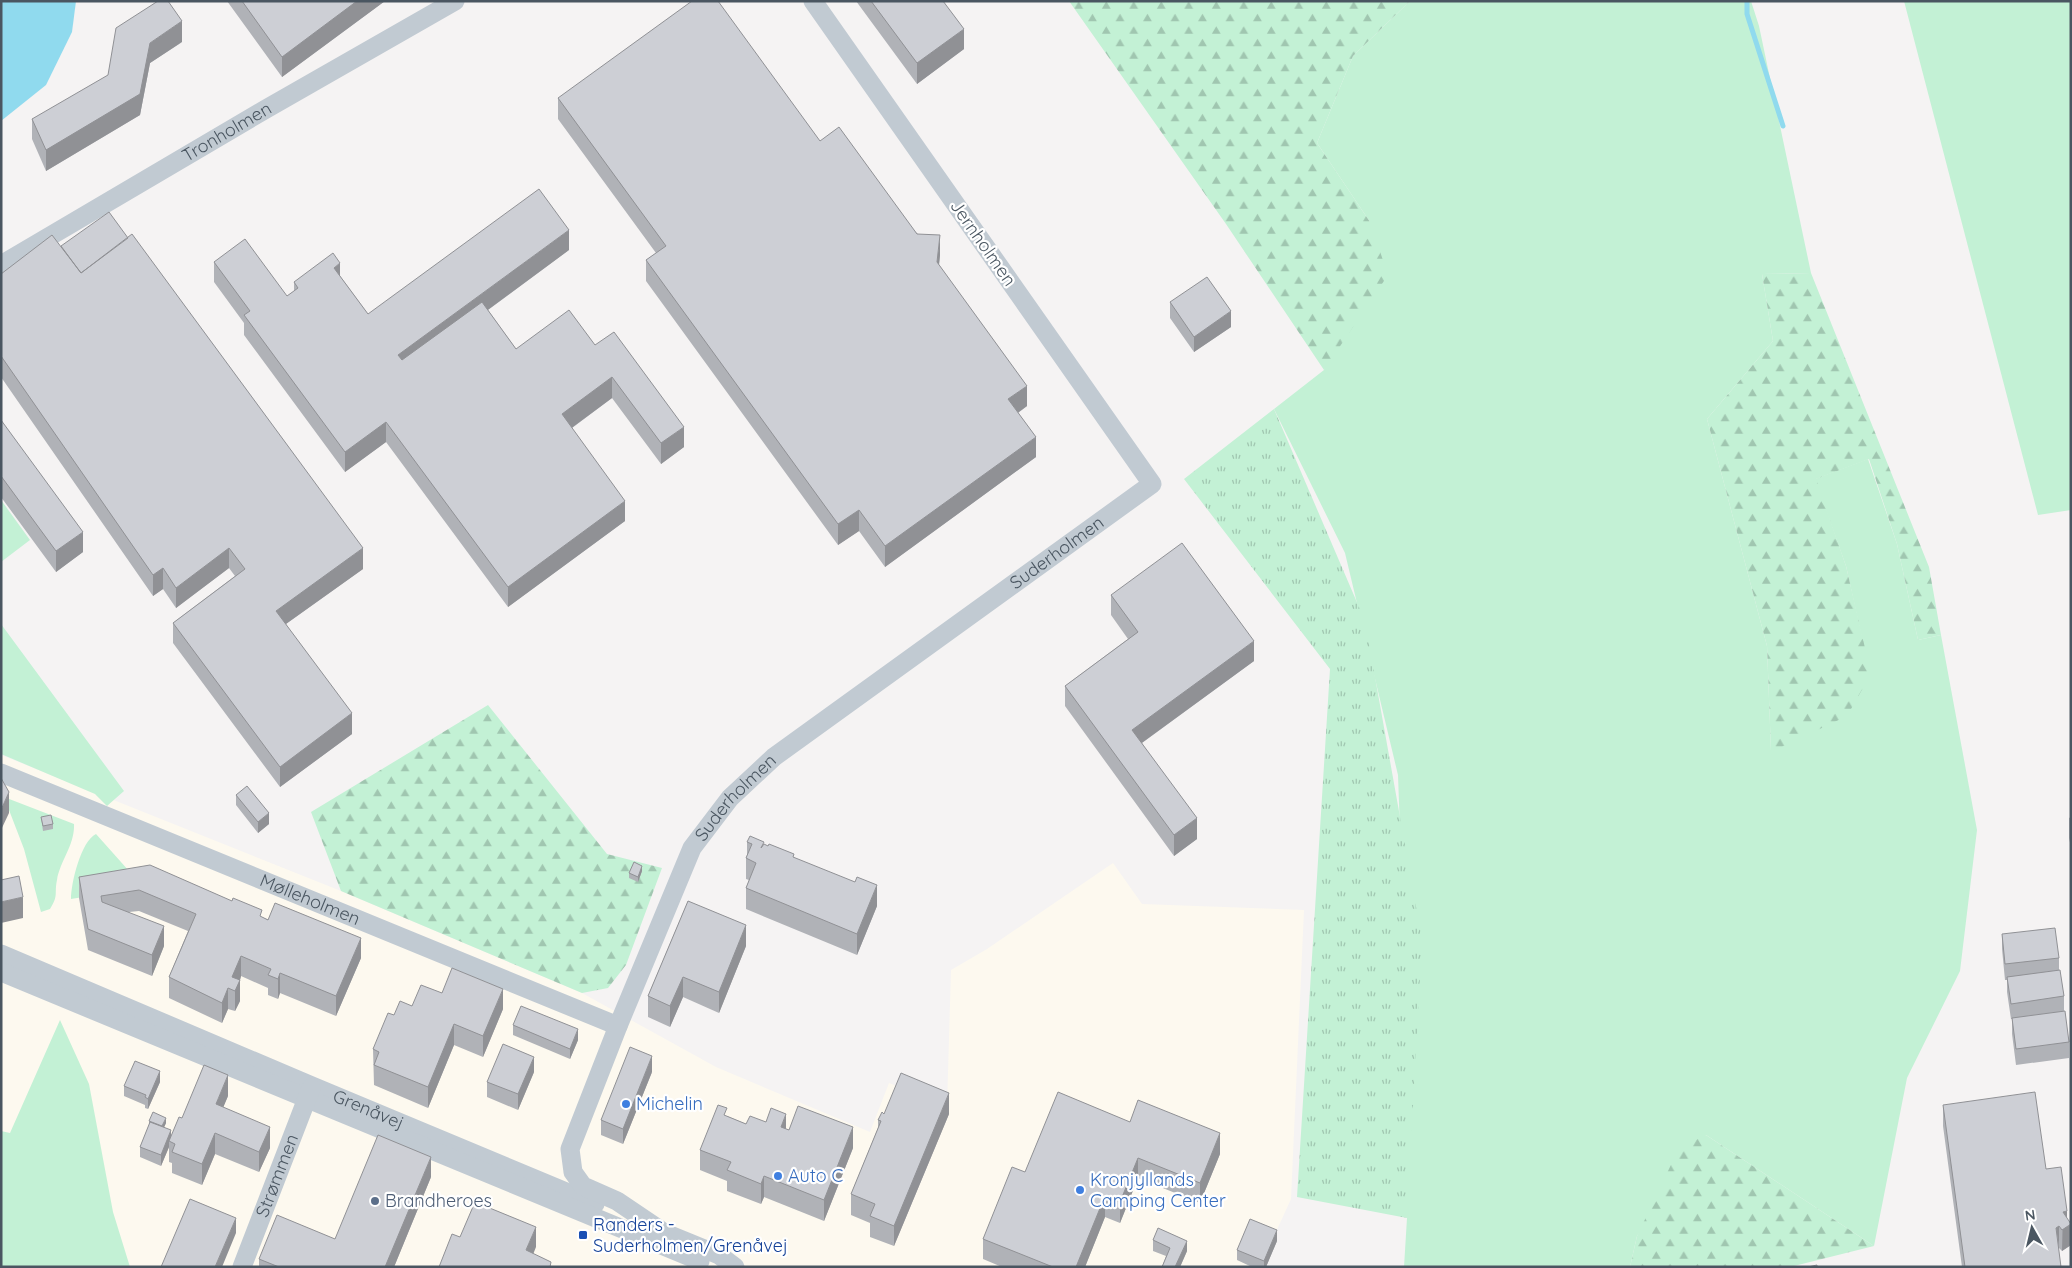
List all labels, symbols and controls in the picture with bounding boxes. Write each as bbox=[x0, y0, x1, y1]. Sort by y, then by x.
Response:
street label: Tronholmen bbox=[178, 96, 275, 167]
street label: Jernholmen bbox=[945, 195, 1022, 290]
street label: Suderholmen bbox=[1005, 511, 1108, 594]
street label: Suderholmen bbox=[689, 749, 781, 846]
street label: Mølleholmen bbox=[257, 868, 364, 930]
street label: Grenåvej bbox=[330, 1084, 408, 1134]
place label: Michelin bbox=[636, 1092, 703, 1115]
marker: Michelin bbox=[620, 1098, 632, 1110]
street label: Strømmen bbox=[250, 1130, 303, 1220]
place label: Auto C bbox=[788, 1164, 844, 1187]
place label: Kronjyllands Camping Center bbox=[1090, 1168, 1226, 1212]
marker: Auto C bbox=[772, 1170, 784, 1182]
marker: Kronjyllands Camping Center bbox=[1074, 1184, 1086, 1196]
place label: Brandheroes bbox=[385, 1189, 492, 1212]
marker: Brandheroes bbox=[369, 1195, 381, 1207]
north arrow bbox=[2007, 1203, 2057, 1253]
text: N bbox=[2024, 1205, 2037, 1225]
place label: Randers - Suderholmen/Grenåvej bbox=[593, 1213, 788, 1257]
marker: Randers - Suderholmen/Grenåvej bbox=[577, 1229, 589, 1241]

